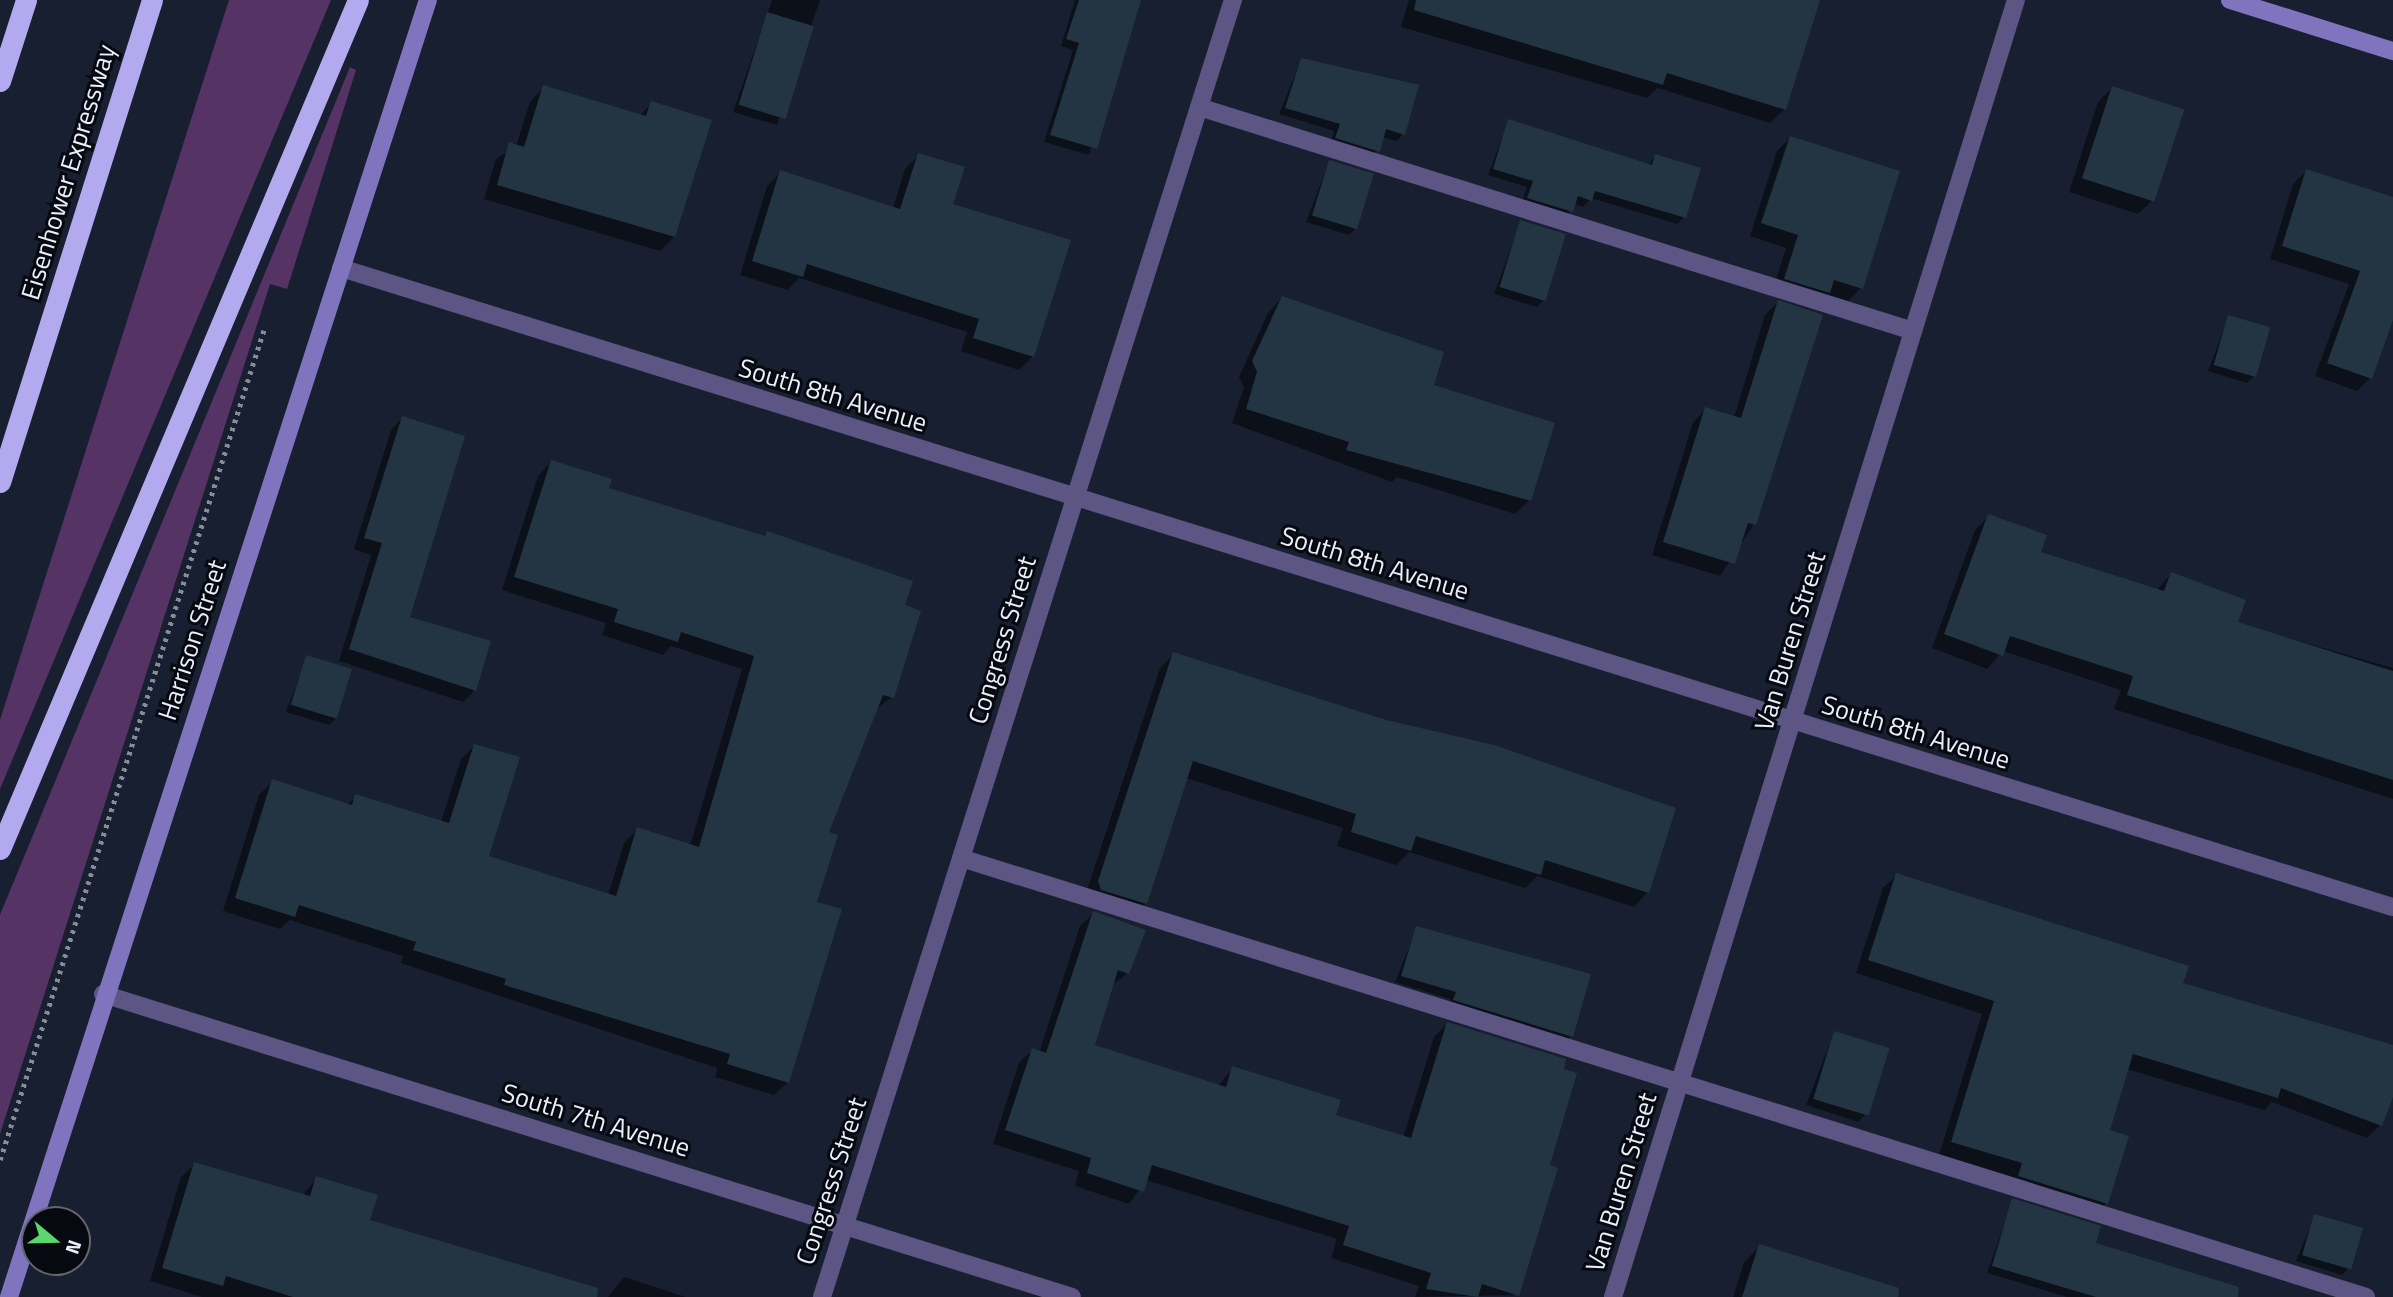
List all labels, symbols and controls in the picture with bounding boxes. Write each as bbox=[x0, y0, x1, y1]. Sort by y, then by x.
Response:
street label: Eisenhower Expressway bbox=[14, 41, 122, 303]
street label: South 8th Avenue bbox=[735, 352, 931, 438]
street label: South 8th Avenue bbox=[1277, 520, 1473, 606]
street label: Van Buren Street bbox=[1748, 548, 1832, 734]
street label: Congress Street bbox=[962, 552, 1042, 728]
street label: Harrison Street bbox=[151, 556, 233, 724]
street label: South 8th Avenue bbox=[1818, 689, 2014, 775]
street label: South 7th Avenue bbox=[498, 1077, 694, 1163]
street label: Van Buren Street bbox=[1579, 1089, 1663, 1275]
street label: Congress Street bbox=[789, 1094, 873, 1268]
north arrow bbox=[21, 1206, 91, 1276]
text: N bbox=[59, 1236, 90, 1258]

